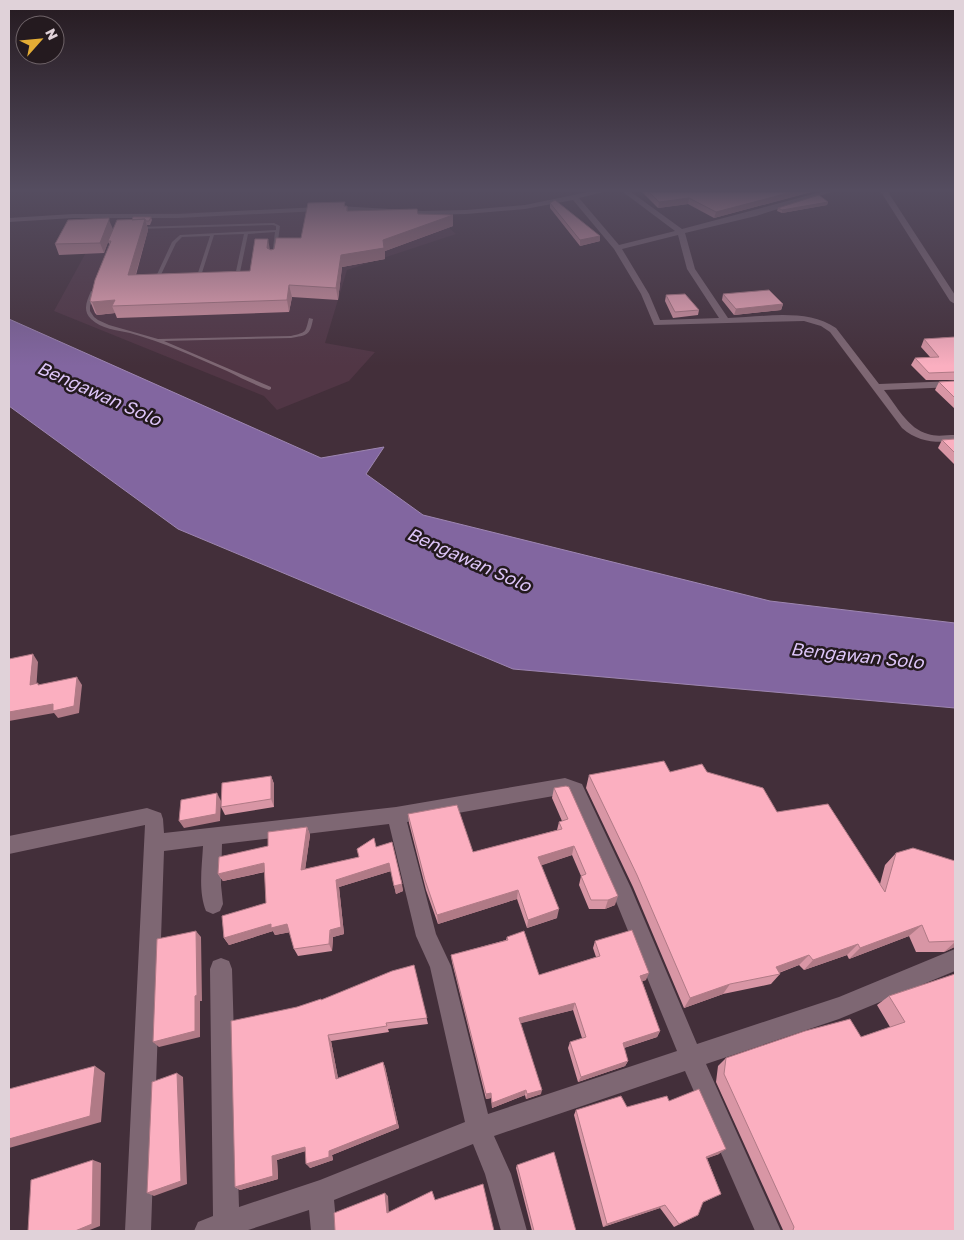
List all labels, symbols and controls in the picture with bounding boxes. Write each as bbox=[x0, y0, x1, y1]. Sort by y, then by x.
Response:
north arrow bbox=[15, 15, 65, 65]
text: N bbox=[42, 25, 62, 42]
water label: Bengawan Solo bbox=[34, 356, 166, 431]
water label: Bengawan Solo bbox=[404, 522, 536, 597]
water label: Bengawan Solo bbox=[790, 637, 926, 673]

